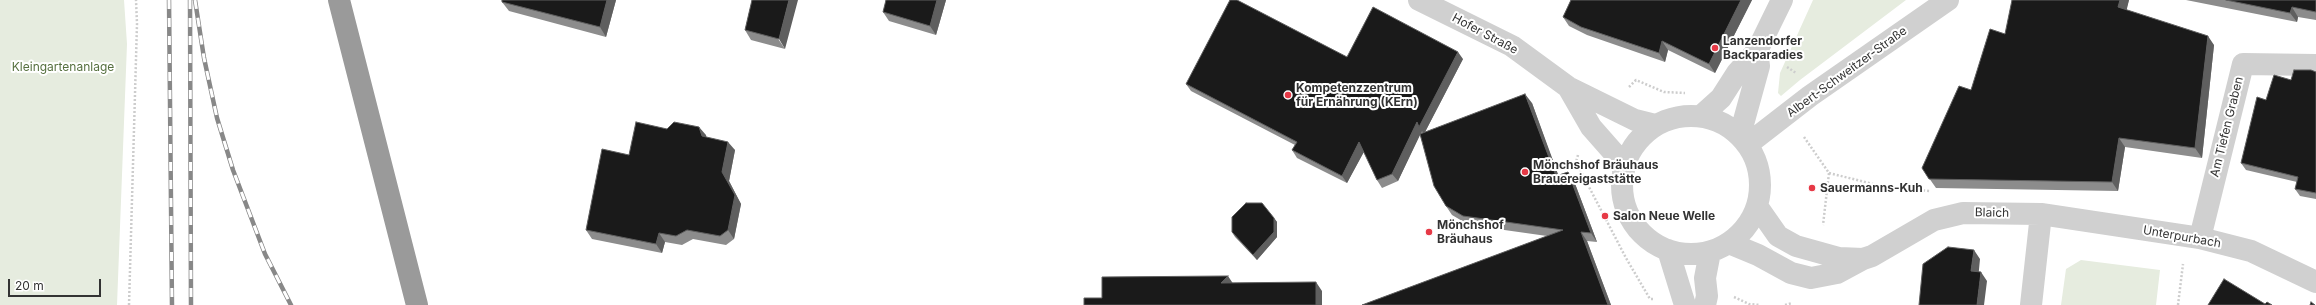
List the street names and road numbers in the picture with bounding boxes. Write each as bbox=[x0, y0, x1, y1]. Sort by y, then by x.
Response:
street label: Hofer Straße bbox=[1450, 11, 1520, 57]
street label: Albert-Schweitzer-Straße bbox=[1784, 24, 1910, 120]
street label: Am Tiefen Graben bbox=[2208, 75, 2246, 179]
street label: Blaich bbox=[1975, 206, 2009, 220]
street label: Unterpurbach bbox=[2142, 223, 2222, 251]

